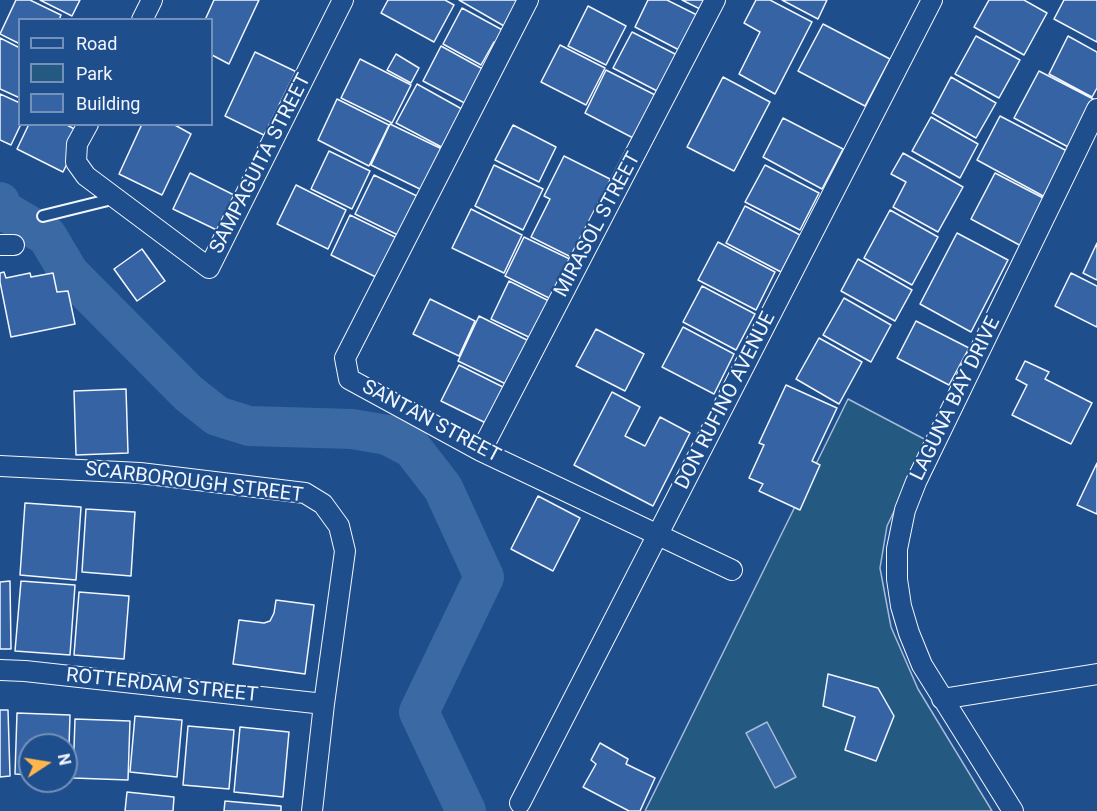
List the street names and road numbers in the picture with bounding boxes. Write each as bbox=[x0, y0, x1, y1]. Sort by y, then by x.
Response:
street label: SAMPAGUITA STREET bbox=[205, 70, 317, 258]
street label: MIRASOL STREET bbox=[550, 148, 646, 302]
street label: DON RUFINO AVENUE bbox=[671, 308, 781, 494]
street label: LAGUNA BAY DRIVE bbox=[906, 313, 1006, 485]
street label: SANTAN STREET bbox=[358, 375, 504, 469]
street label: SCARBOROUGH STREET bbox=[84, 458, 304, 508]
street label: ROTTERDAM STREET bbox=[65, 664, 259, 708]

